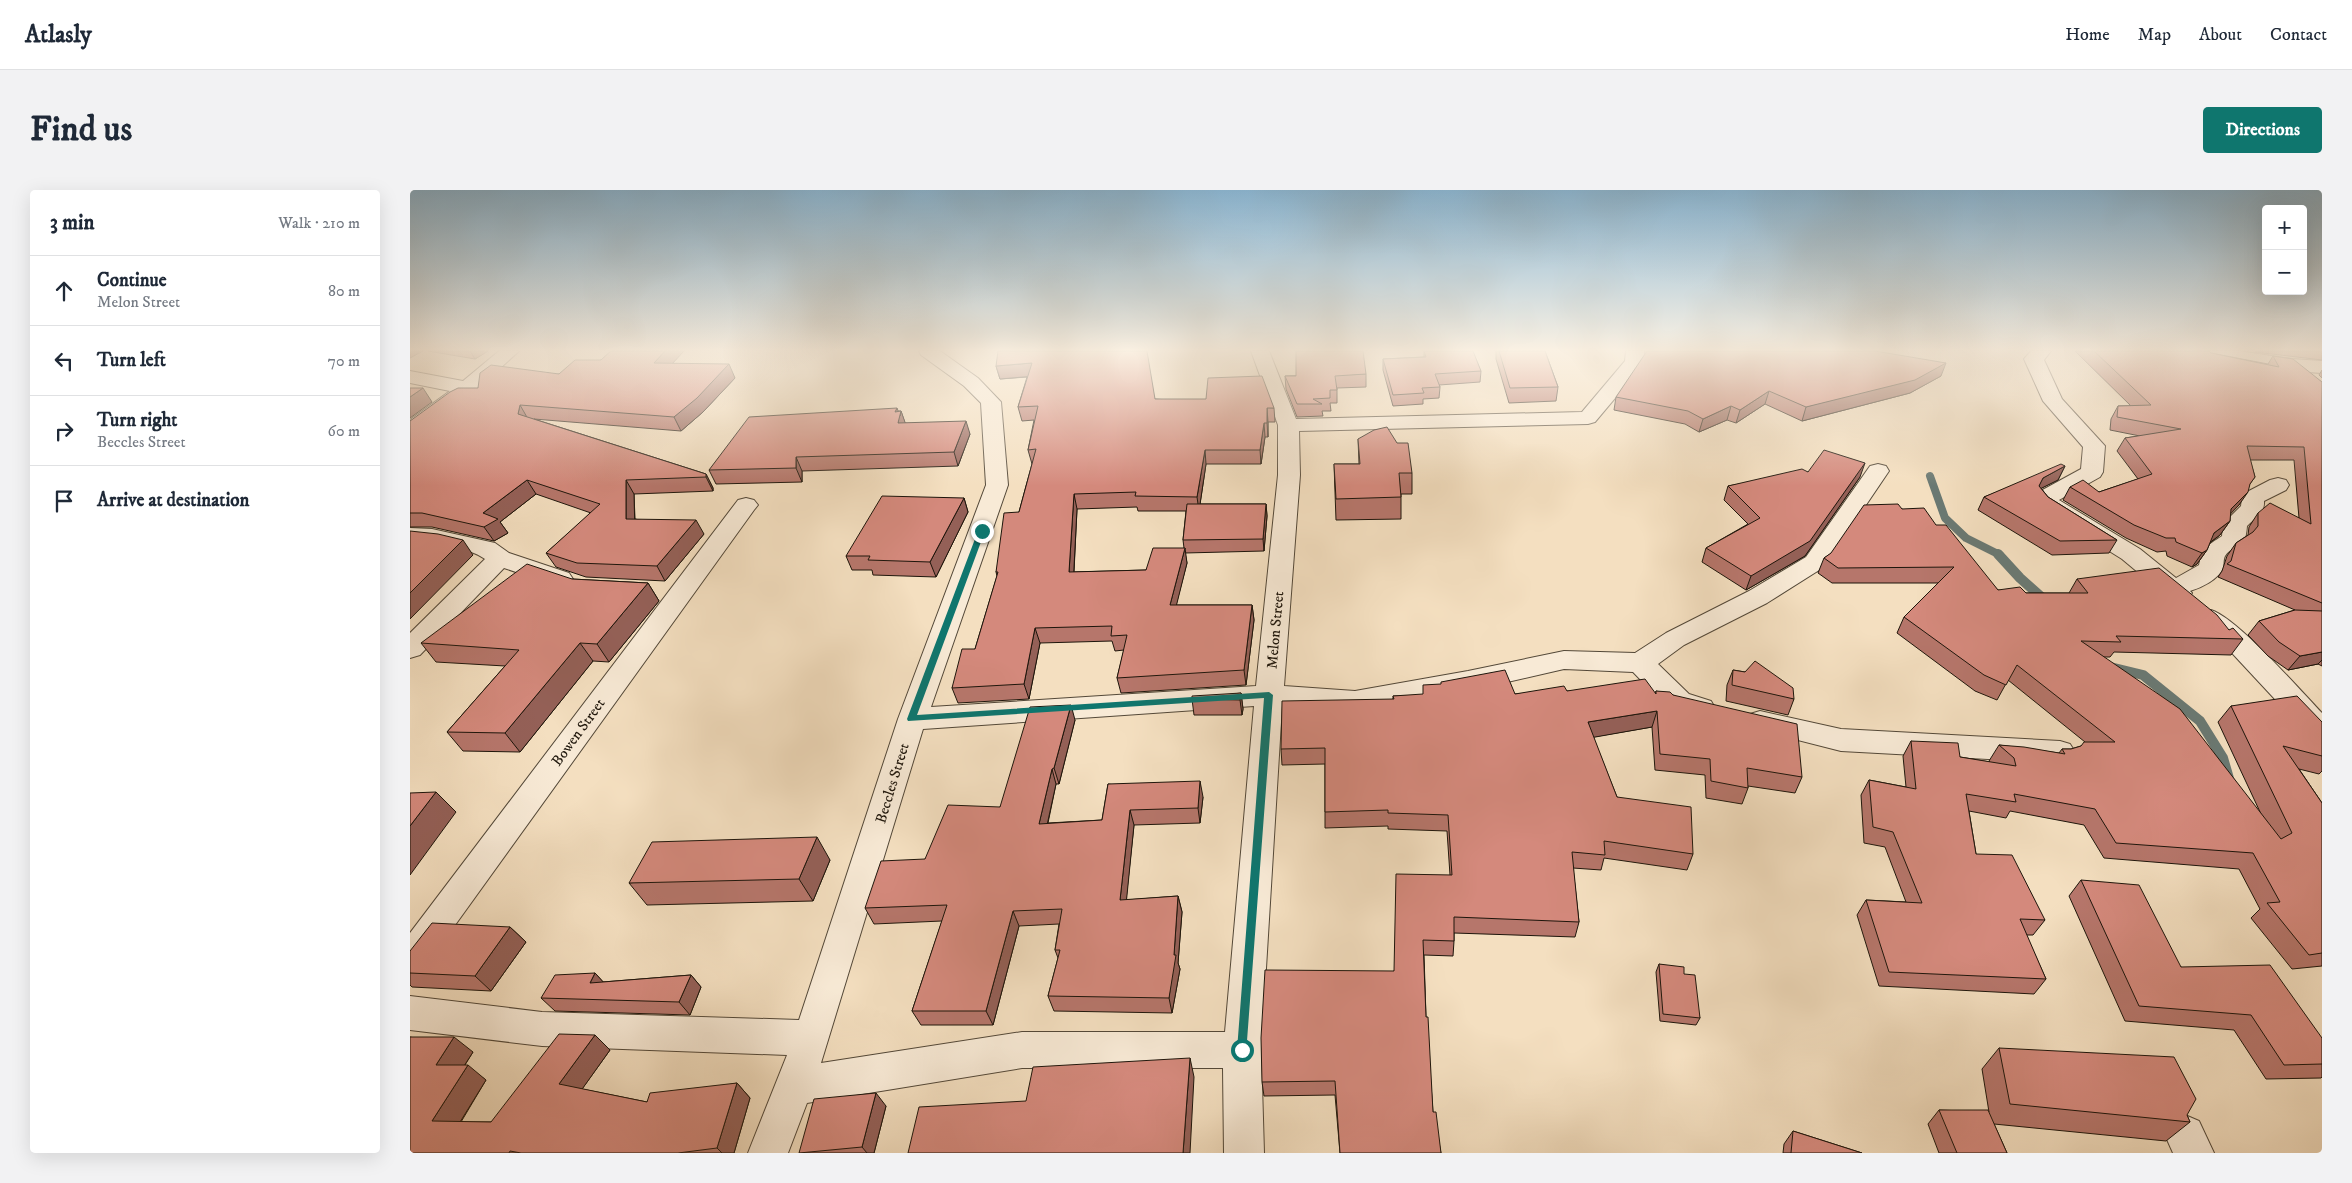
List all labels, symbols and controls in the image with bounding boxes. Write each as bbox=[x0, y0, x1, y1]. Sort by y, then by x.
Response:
text: Atlasly bbox=[25, 20, 92, 50]
text: Home bbox=[2065, 24, 2110, 46]
text: Map bbox=[2138, 24, 2171, 46]
text: About bbox=[2199, 24, 2242, 46]
text: Contact bbox=[2270, 24, 2327, 46]
button: Directions bbox=[2203, 107, 2322, 153]
text: Find us bbox=[30, 108, 132, 152]
map controls bbox=[2262, 205, 2307, 295]
button: + bbox=[2262, 205, 2307, 250]
text: 3 min bbox=[50, 210, 95, 236]
text: Walk · 210 m bbox=[278, 213, 360, 233]
button: − bbox=[2262, 250, 2307, 295]
text: Continue bbox=[97, 269, 167, 292]
icon: ahead bbox=[50, 277, 78, 305]
text: 80 m bbox=[328, 281, 360, 301]
text: Melon Street bbox=[97, 292, 180, 312]
icon: left bbox=[50, 347, 78, 375]
text: Turn left bbox=[97, 349, 166, 372]
text: 70 m bbox=[328, 351, 360, 371]
text: Turn right bbox=[97, 409, 177, 432]
icon: right bbox=[50, 417, 78, 445]
text: 60 m bbox=[328, 421, 360, 441]
text: Beccles Street bbox=[97, 432, 186, 452]
icon: arrive bbox=[50, 487, 78, 515]
text: Arrive at destination bbox=[97, 489, 249, 512]
route end bbox=[971, 520, 994, 543]
street label: Melon Street bbox=[1263, 590, 1288, 670]
street label: Bowen Street bbox=[547, 695, 609, 770]
street label: Beccles Street bbox=[871, 741, 914, 826]
route start bbox=[1231, 1039, 1254, 1062]

